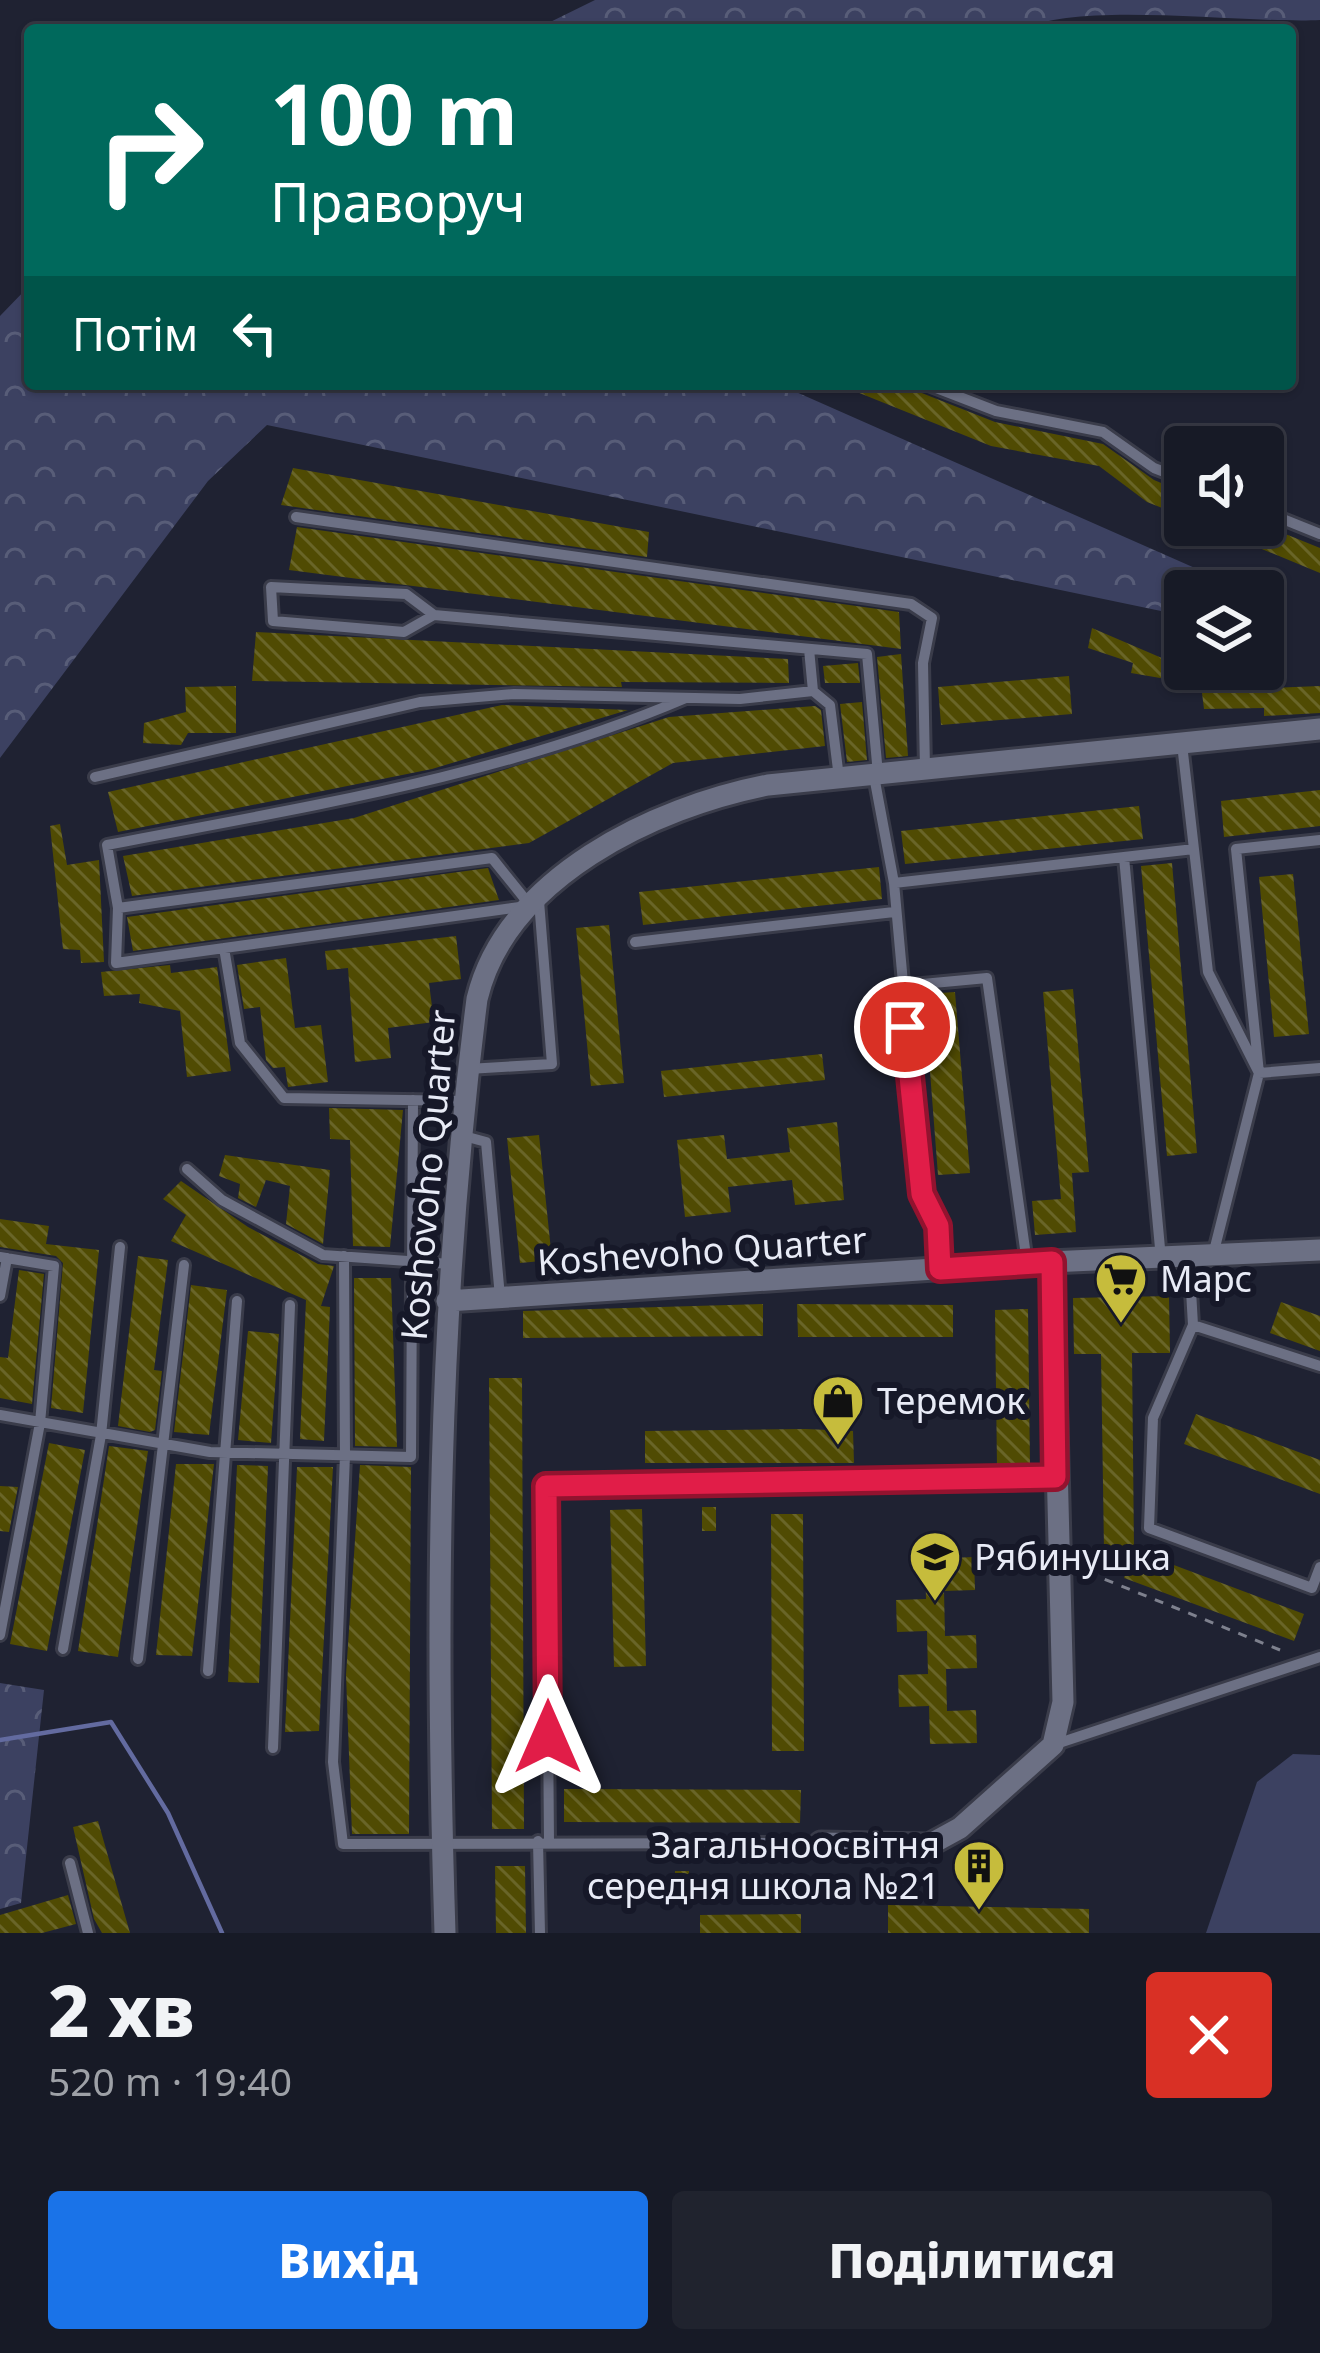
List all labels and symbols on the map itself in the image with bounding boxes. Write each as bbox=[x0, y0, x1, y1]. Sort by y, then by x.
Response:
pin bbox=[854, 976, 956, 1078]
street label: Koshovoho Quarter bbox=[389, 1007, 466, 1342]
street label: Koshevoho Quarter bbox=[536, 1215, 868, 1286]
supermarket icon: Марс bbox=[1093, 1251, 1149, 1325]
place label: Марс bbox=[1160, 1254, 1252, 1303]
shop icon: Теремок bbox=[810, 1373, 866, 1447]
place label: Теремок bbox=[877, 1376, 1025, 1425]
school or university icon: Рябинушка bbox=[907, 1529, 963, 1603]
place label: Рябинушка bbox=[974, 1532, 1171, 1581]
position arrow bbox=[485, 1674, 611, 1800]
place label: Загальноосвітня середня школа №21 bbox=[587, 1820, 940, 1910]
building icon: Загальноосвітня середня школа №21 bbox=[951, 1838, 1007, 1912]

